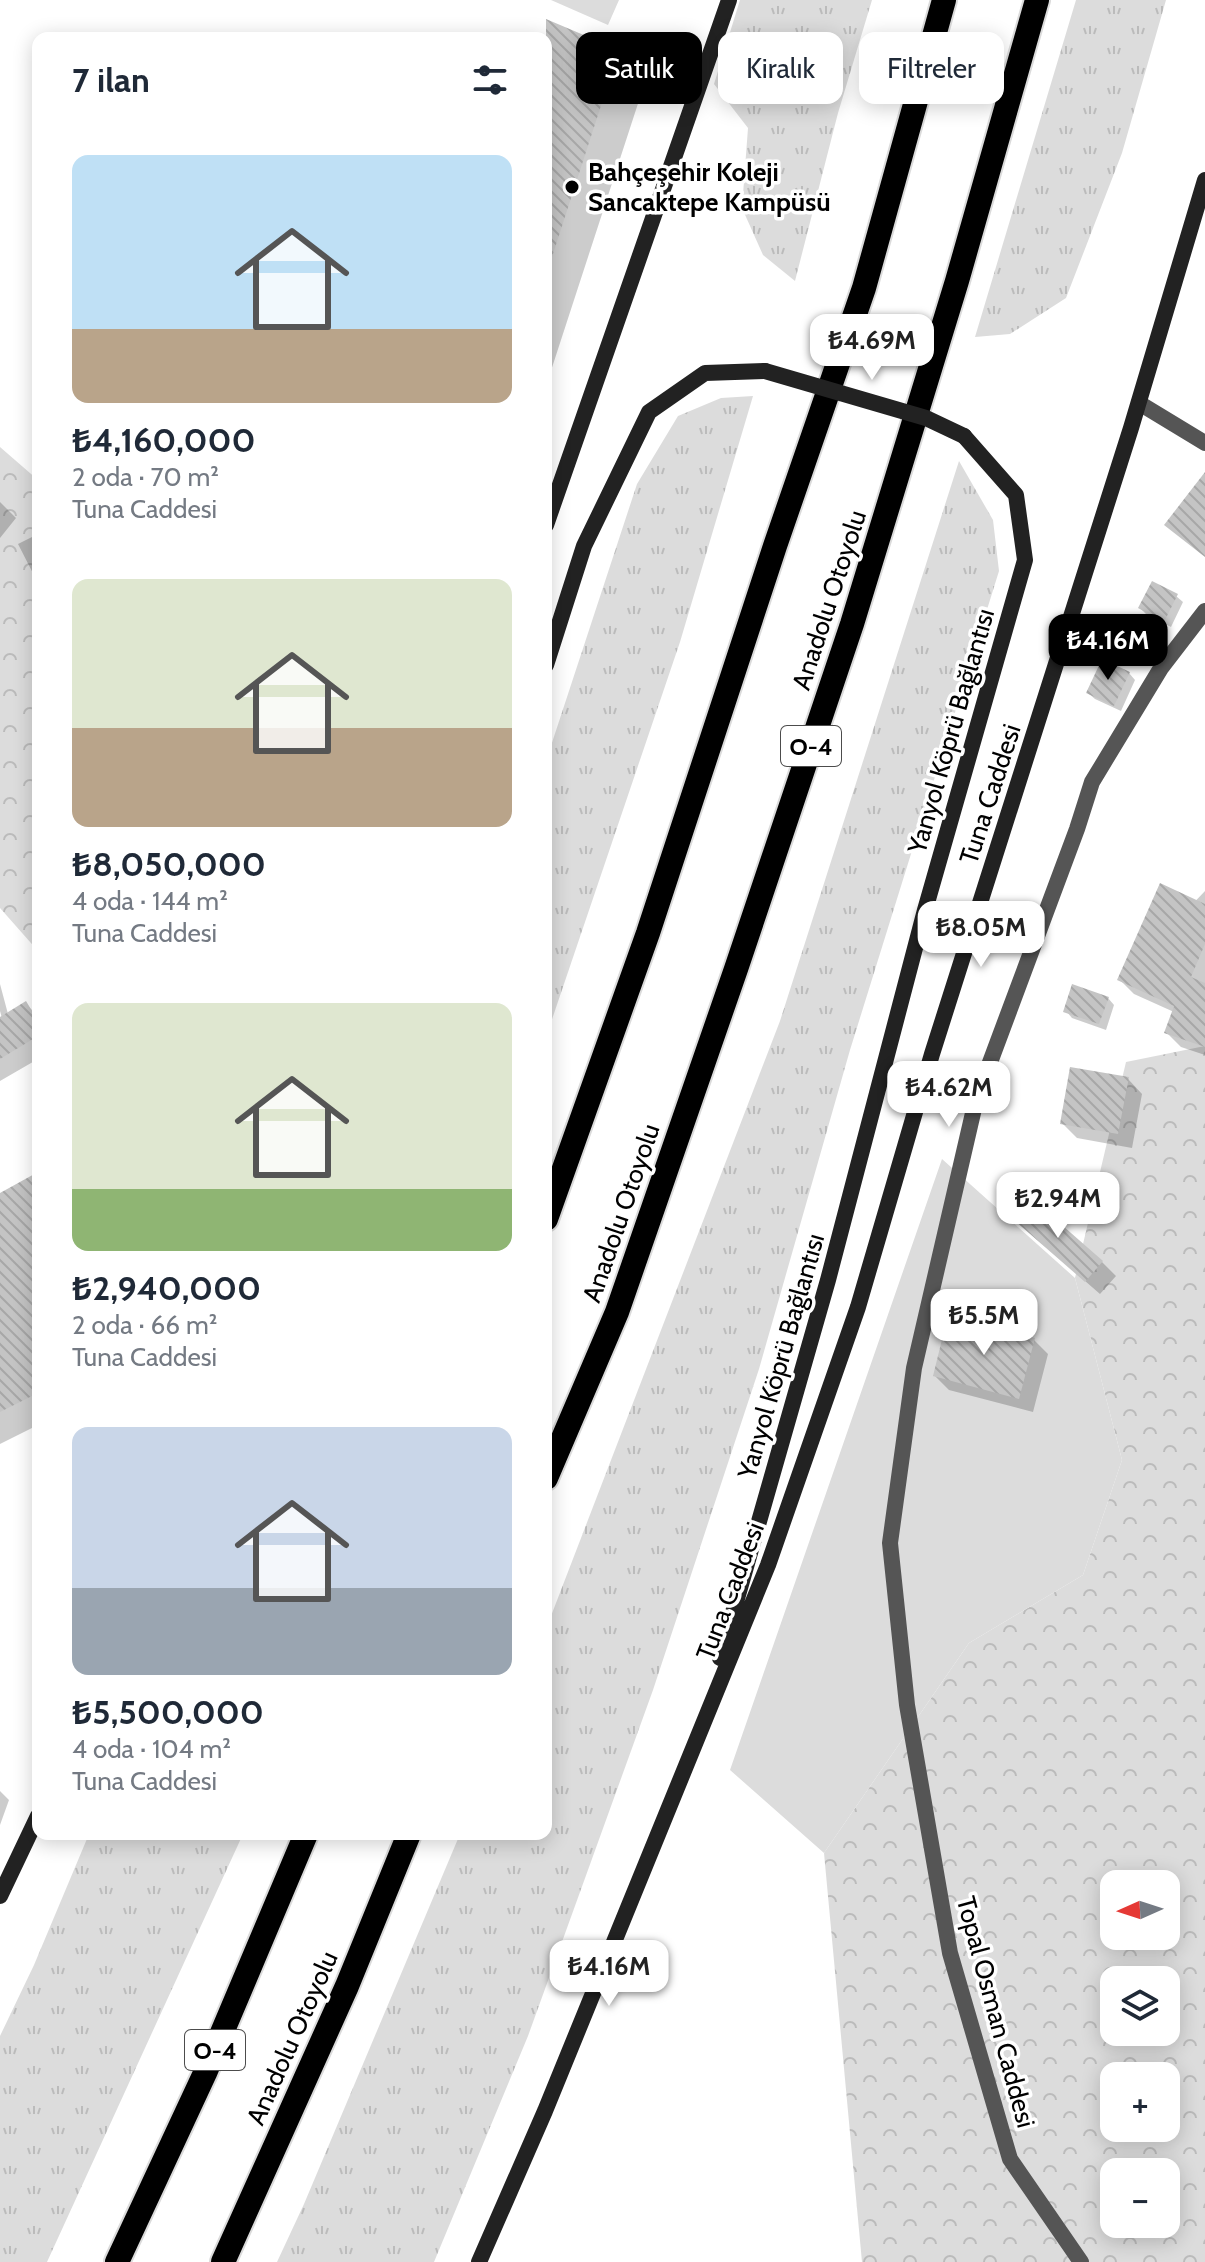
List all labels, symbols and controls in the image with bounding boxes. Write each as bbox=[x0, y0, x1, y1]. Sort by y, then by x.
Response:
chip: Satılık bbox=[576, 32, 702, 104]
chip: Kiralık bbox=[718, 32, 843, 104]
chip: Filtreler bbox=[859, 32, 1004, 104]
icon: filters bbox=[468, 58, 512, 102]
text: 7 ilan bbox=[72, 59, 150, 101]
place label: Bahçeşehir Koleji Sancaktepe Kampüsü bbox=[588, 156, 831, 218]
marker: Bahçeşehir Koleji Sancaktepe Kampüsü bbox=[563, 178, 581, 196]
icon: home bbox=[220, 207, 364, 351]
pin: ₺4.69M bbox=[807, 314, 937, 382]
text: ₺4.69M bbox=[828, 324, 916, 356]
text: ₺4,160,000 bbox=[72, 419, 256, 461]
text: 2 oda · 70 m² bbox=[72, 461, 219, 493]
text: Tuna Caddesi bbox=[72, 493, 217, 525]
street label: Anadolu Otoyolu bbox=[785, 506, 873, 694]
street label: Yanyol Köprü Bağlantısı bbox=[900, 605, 1001, 858]
pin: ₺4.16M bbox=[1043, 614, 1173, 682]
text: ₺4.16M bbox=[1067, 624, 1149, 656]
icon: home bbox=[220, 631, 364, 775]
street label: Tuna Caddesi bbox=[952, 720, 1028, 868]
road number: O-4 bbox=[781, 726, 841, 766]
text: ₺8,050,000 bbox=[72, 843, 266, 885]
text: 4 oda · 144 m² bbox=[72, 885, 228, 917]
pin: ₺8.05M bbox=[916, 901, 1046, 969]
text: ₺8.05M bbox=[936, 911, 1026, 943]
text: Tuna Caddesi bbox=[72, 917, 217, 949]
icon: home bbox=[220, 1055, 364, 1199]
pin: ₺4.62M bbox=[884, 1061, 1014, 1129]
text: ₺4.62M bbox=[905, 1071, 993, 1103]
street label: Anadolu Otoyolu bbox=[575, 1119, 667, 1307]
pin: ₺2.94M bbox=[993, 1172, 1123, 1240]
text: ₺2.94M bbox=[1014, 1182, 1102, 1214]
street label: Yanyol Köprü Bağlantısı bbox=[730, 1230, 831, 1483]
text: ₺2,940,000 bbox=[72, 1267, 261, 1309]
pin: ₺5.5M bbox=[928, 1289, 1040, 1357]
text: ₺5.5M bbox=[949, 1299, 1019, 1331]
text: 2 oda · 66 m² bbox=[72, 1309, 217, 1341]
text: Tuna Caddesi bbox=[72, 1341, 217, 1373]
icon: home bbox=[220, 1479, 364, 1623]
street label: Tuna Caddesi bbox=[689, 1518, 771, 1664]
text: ₺5,500,000 bbox=[72, 1691, 264, 1733]
text: 4 oda · 104 m² bbox=[72, 1733, 231, 1765]
text: Tuna Caddesi bbox=[72, 1765, 217, 1797]
north arrow bbox=[1100, 1870, 1180, 1950]
map controls bbox=[1100, 1870, 1180, 2238]
street label: Topal Osman Caddesi bbox=[950, 1893, 1042, 2131]
pin: ₺4.16M bbox=[544, 1940, 674, 2008]
street label: Anadolu Otoyolu bbox=[239, 1946, 345, 2130]
text: ₺4.16M bbox=[568, 1950, 650, 1982]
button: layers bbox=[1100, 1966, 1180, 2046]
road number: O-4 bbox=[185, 2030, 245, 2070]
button: + bbox=[1100, 2062, 1180, 2142]
button: − bbox=[1100, 2158, 1180, 2238]

